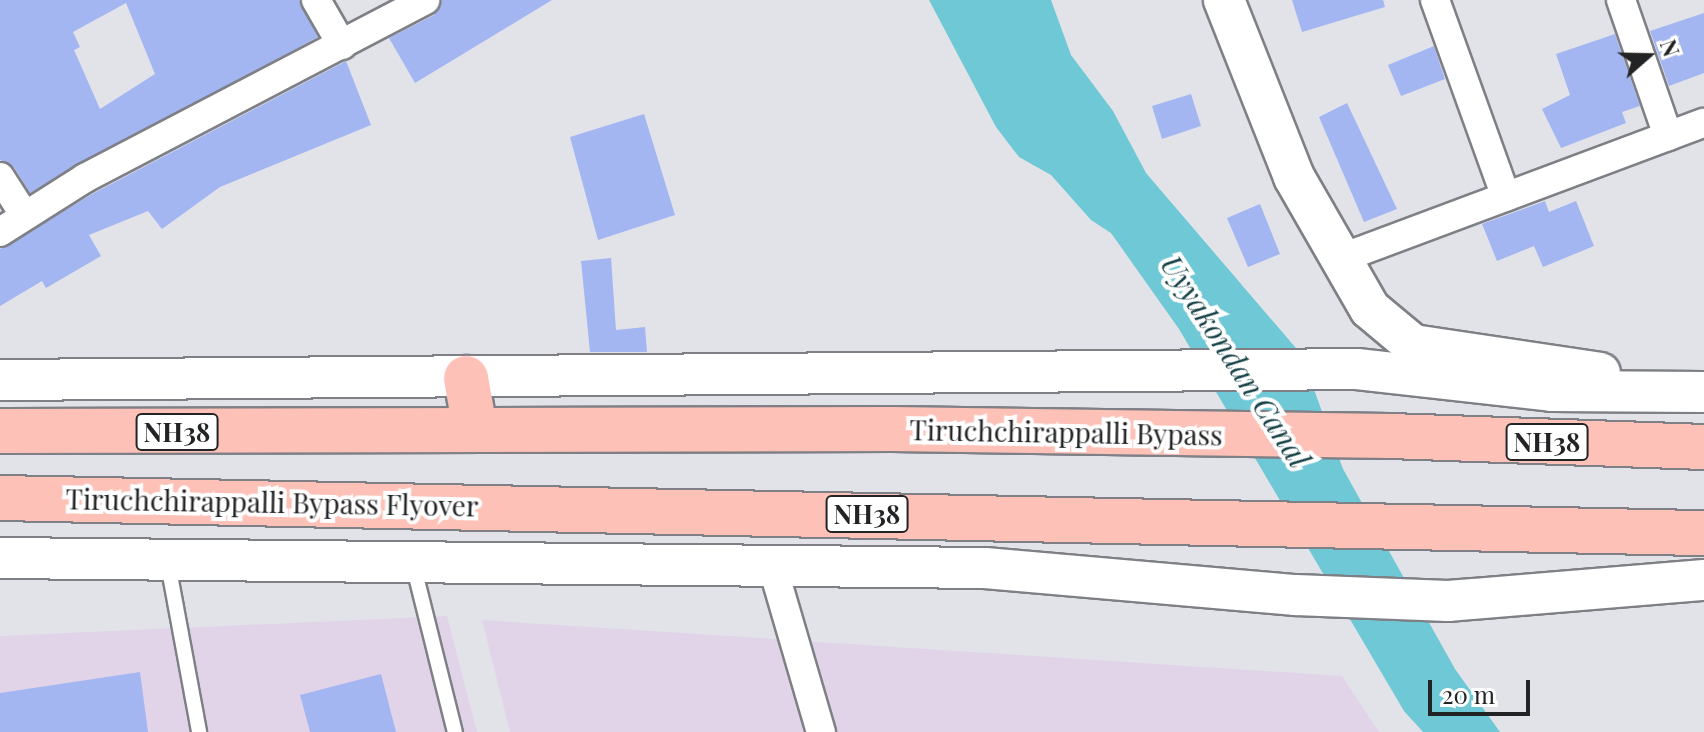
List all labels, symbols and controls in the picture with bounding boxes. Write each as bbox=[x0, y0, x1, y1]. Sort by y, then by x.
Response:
north arrow bbox=[1608, 16, 1688, 96]
text: N bbox=[1654, 35, 1687, 60]
water label: Uyyakondan Canal bbox=[1154, 248, 1318, 474]
road number: NH38 bbox=[135, 410, 219, 454]
street label: Tiruchchirappalli Bypass bbox=[909, 412, 1223, 452]
road number: NH38 bbox=[1505, 420, 1589, 464]
street label: Tiruchchirappalli Bypass Flyover bbox=[65, 482, 479, 522]
road number: NH38 bbox=[825, 492, 909, 536]
scale bar bbox=[1432, 664, 1534, 714]
text: 20 m bbox=[1442, 678, 1495, 710]

